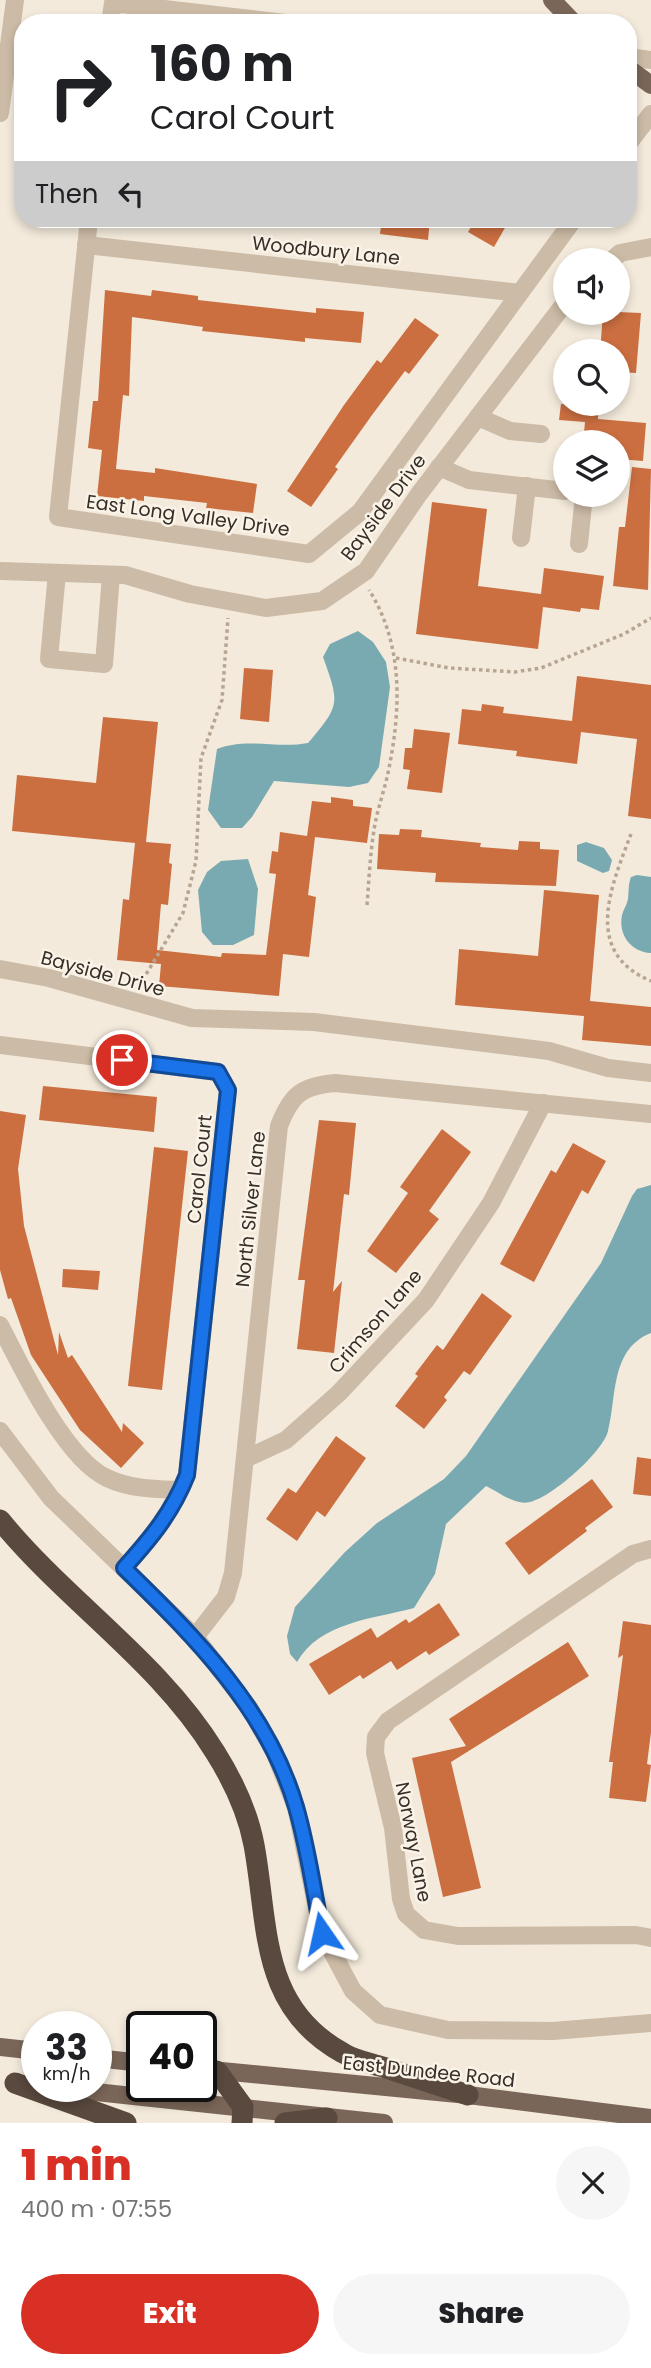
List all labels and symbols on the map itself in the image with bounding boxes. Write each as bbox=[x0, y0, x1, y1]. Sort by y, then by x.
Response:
street label: Woodbury Lane bbox=[251, 229, 401, 272]
street label: Bayside Drive bbox=[334, 448, 432, 566]
street label: East Long Valley Drive bbox=[84, 488, 291, 543]
street label: Bayside Drive bbox=[38, 944, 168, 1003]
pin bbox=[92, 1030, 152, 1090]
street label: Carol Court bbox=[180, 1113, 219, 1225]
street label: North Silver Lane bbox=[229, 1130, 272, 1288]
street label: Crimson Lane bbox=[322, 1263, 428, 1379]
street label: Norway Lane bbox=[389, 1780, 438, 1904]
position arrow bbox=[285, 1896, 359, 1970]
speed limit sign: 40 bbox=[126, 2011, 217, 2102]
street label: East Dundee Road bbox=[341, 2049, 516, 2094]

